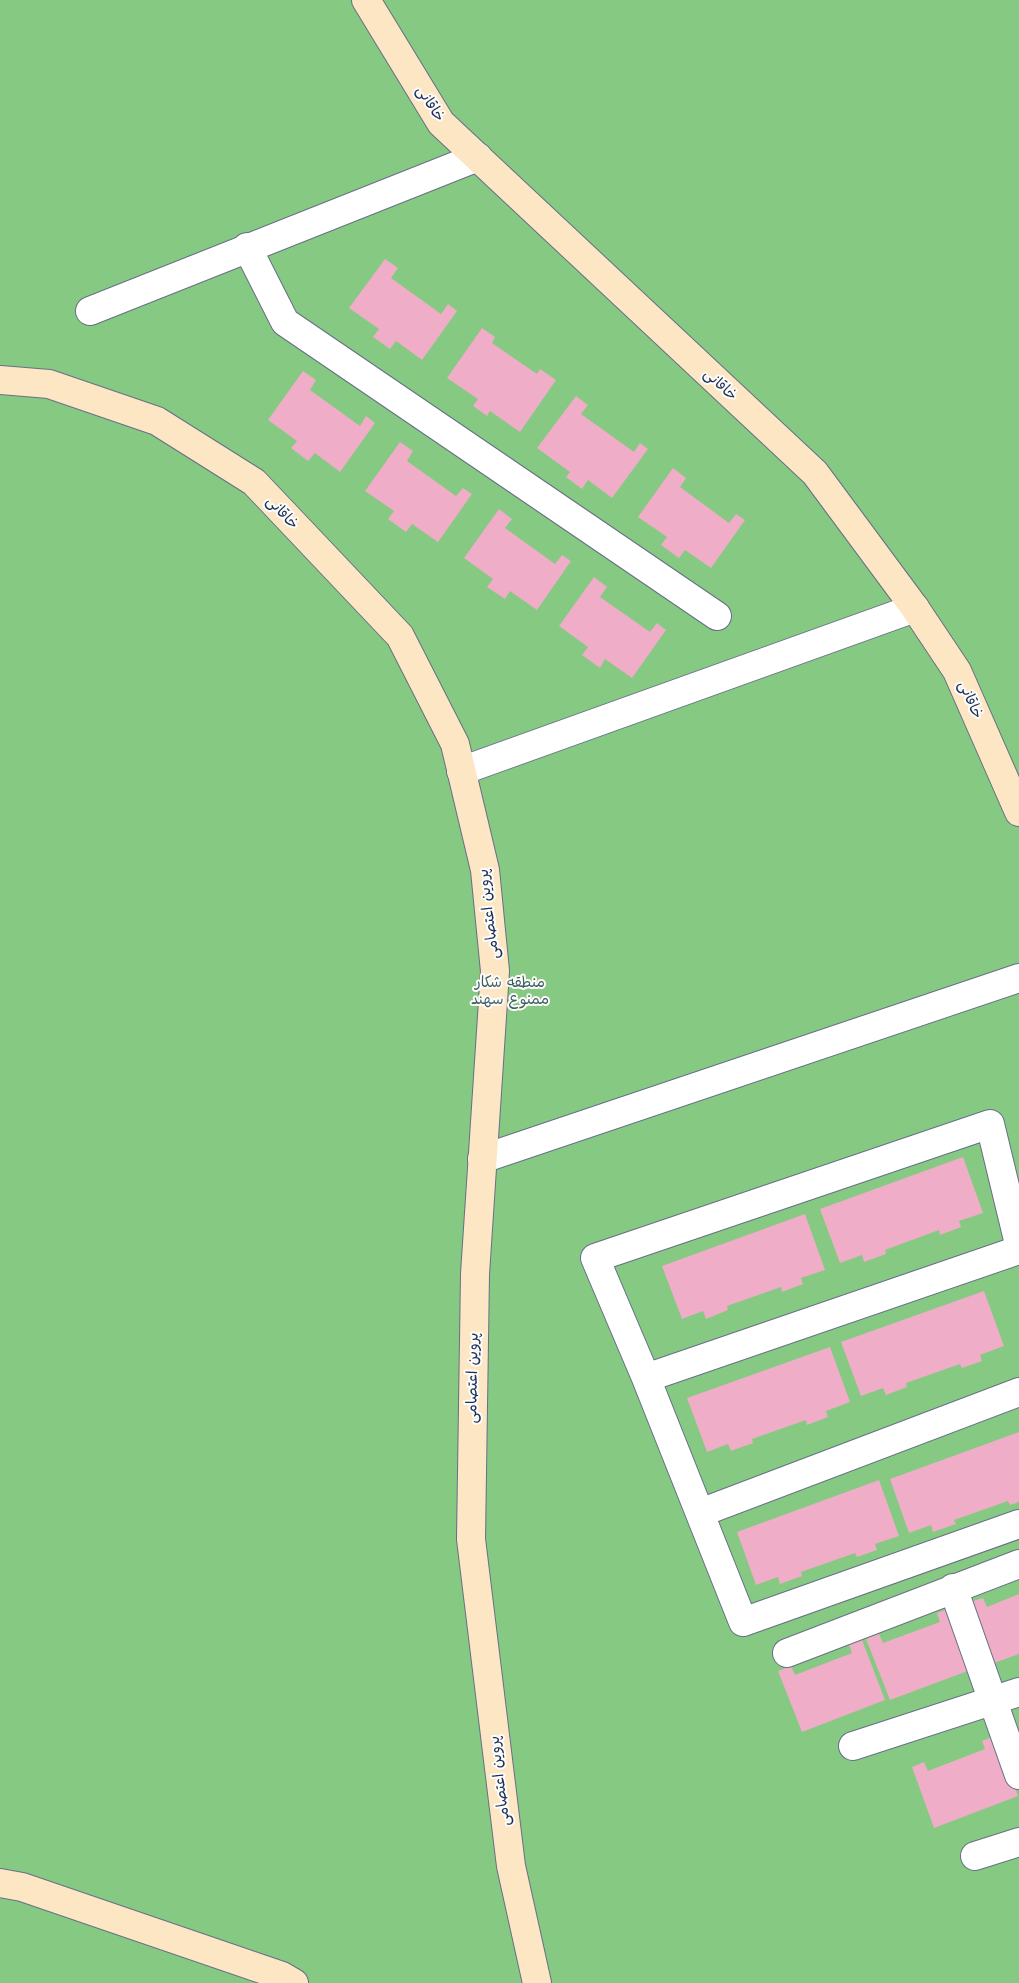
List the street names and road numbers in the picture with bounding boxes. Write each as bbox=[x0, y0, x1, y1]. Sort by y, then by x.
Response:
street label: خاقانی bbox=[412, 83, 448, 125]
street label: خاقانی bbox=[699, 365, 741, 405]
street label: خاقانی bbox=[262, 492, 302, 534]
street label: خاقانی bbox=[954, 678, 986, 722]
street label: پروین اعتصامی bbox=[475, 868, 503, 960]
street label: پروین اعتصامی bbox=[463, 1332, 483, 1424]
street label: پروین اعتصامی bbox=[486, 1735, 514, 1827]

